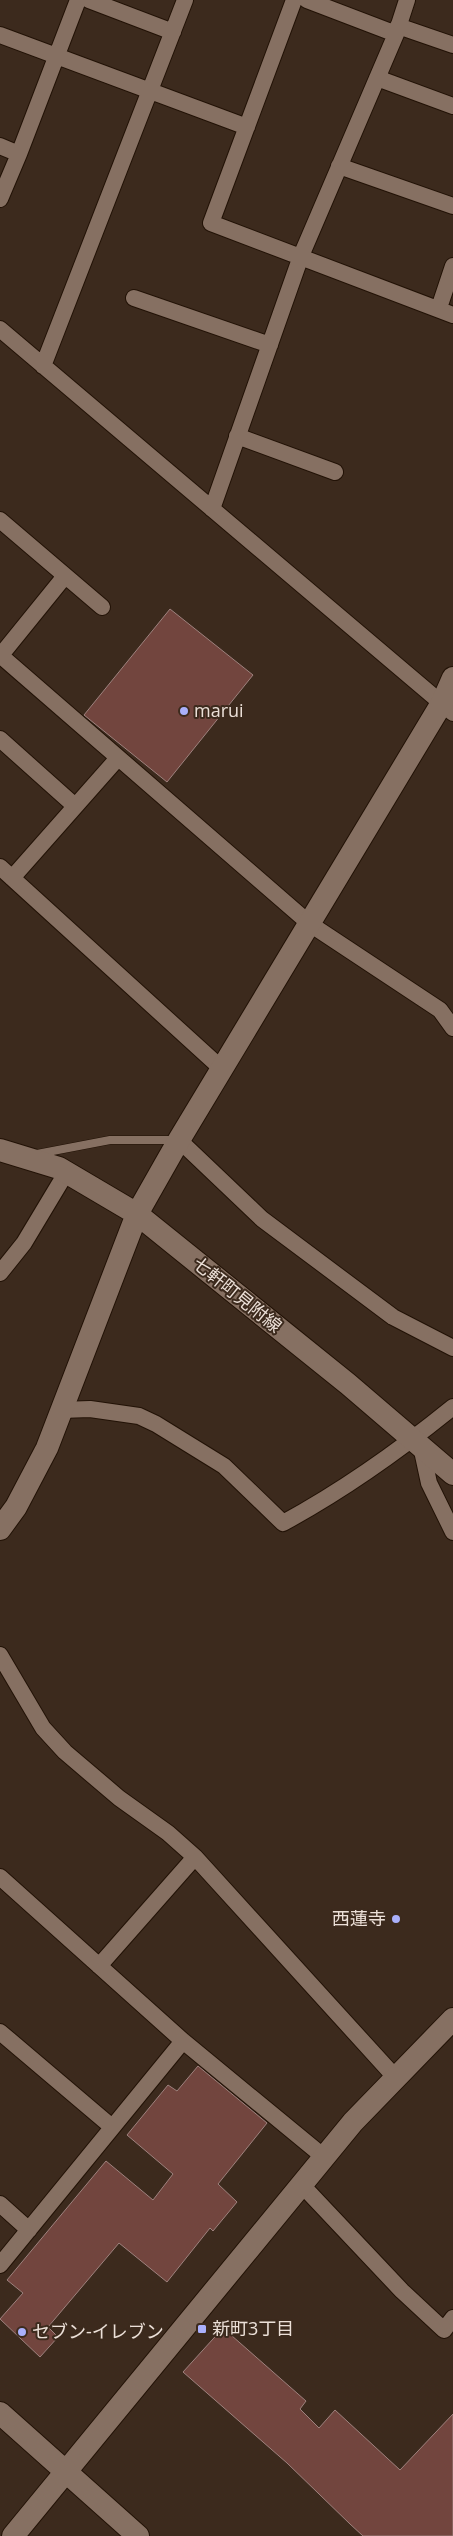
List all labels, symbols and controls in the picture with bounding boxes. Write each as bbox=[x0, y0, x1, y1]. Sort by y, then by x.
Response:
place label: marui bbox=[194, 698, 244, 722]
marker: marui bbox=[178, 705, 190, 717]
street label: 七軒町見附線 bbox=[188, 1251, 287, 1338]
place label: 西蓮寺 bbox=[332, 1906, 386, 1930]
marker: 西蓮寺 bbox=[390, 1913, 402, 1925]
place label: 新町3丁目 bbox=[212, 2316, 294, 2340]
place label: セブン-イレブン bbox=[32, 2319, 164, 2343]
marker: 新町3丁目 bbox=[196, 2323, 208, 2335]
marker: セブン-イレブン bbox=[16, 2326, 28, 2338]

